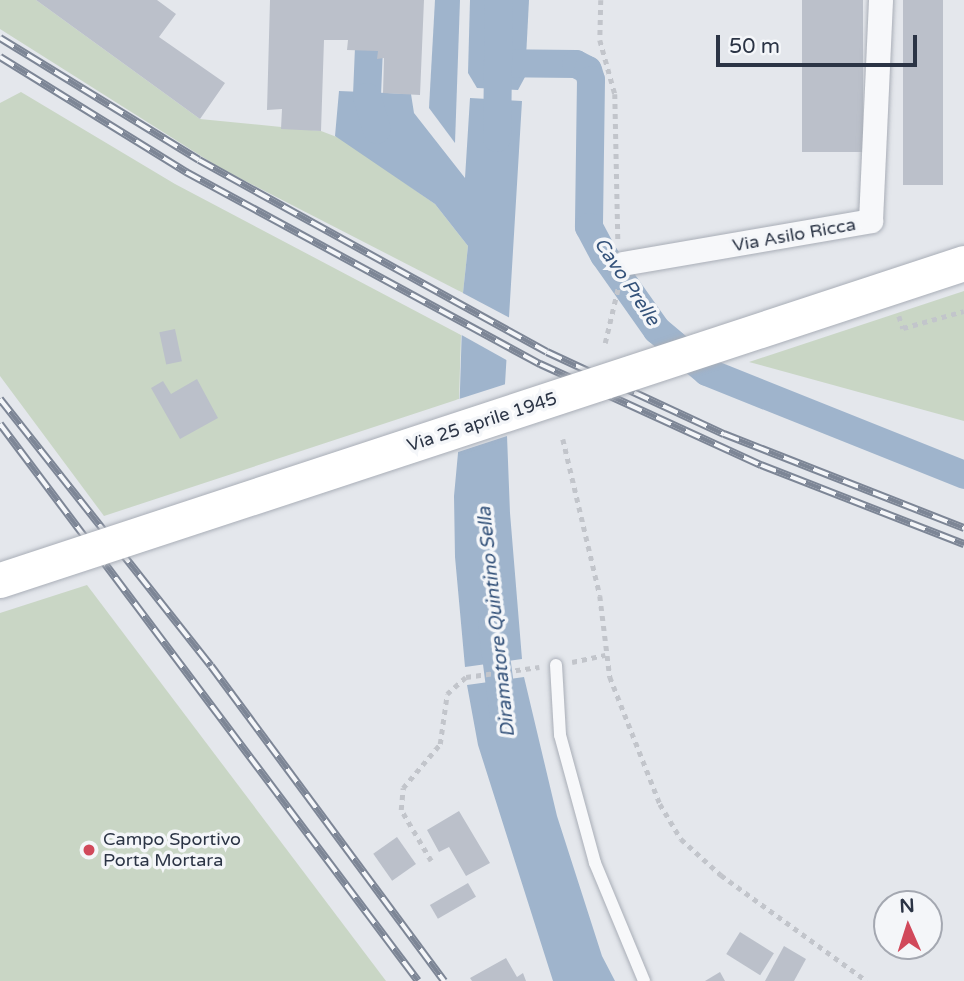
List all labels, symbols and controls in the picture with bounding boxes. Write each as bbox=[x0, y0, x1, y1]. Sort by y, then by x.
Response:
scale bar bbox=[719, 21, 920, 65]
text: 50 m bbox=[729, 34, 780, 59]
street label: Via Asilo Ricca bbox=[731, 214, 857, 256]
water label: Cavo Prelle bbox=[588, 234, 664, 330]
street label: Via 25 aprile 1945 bbox=[404, 388, 560, 456]
water label: Diramatore Quintino Sella bbox=[474, 506, 520, 738]
place label: Campo Sportivo Porta Mortara bbox=[103, 829, 241, 872]
marker: Campo Sportivo Porta Mortara bbox=[81, 842, 97, 858]
north arrow bbox=[873, 890, 943, 960]
text: N bbox=[899, 895, 915, 917]

